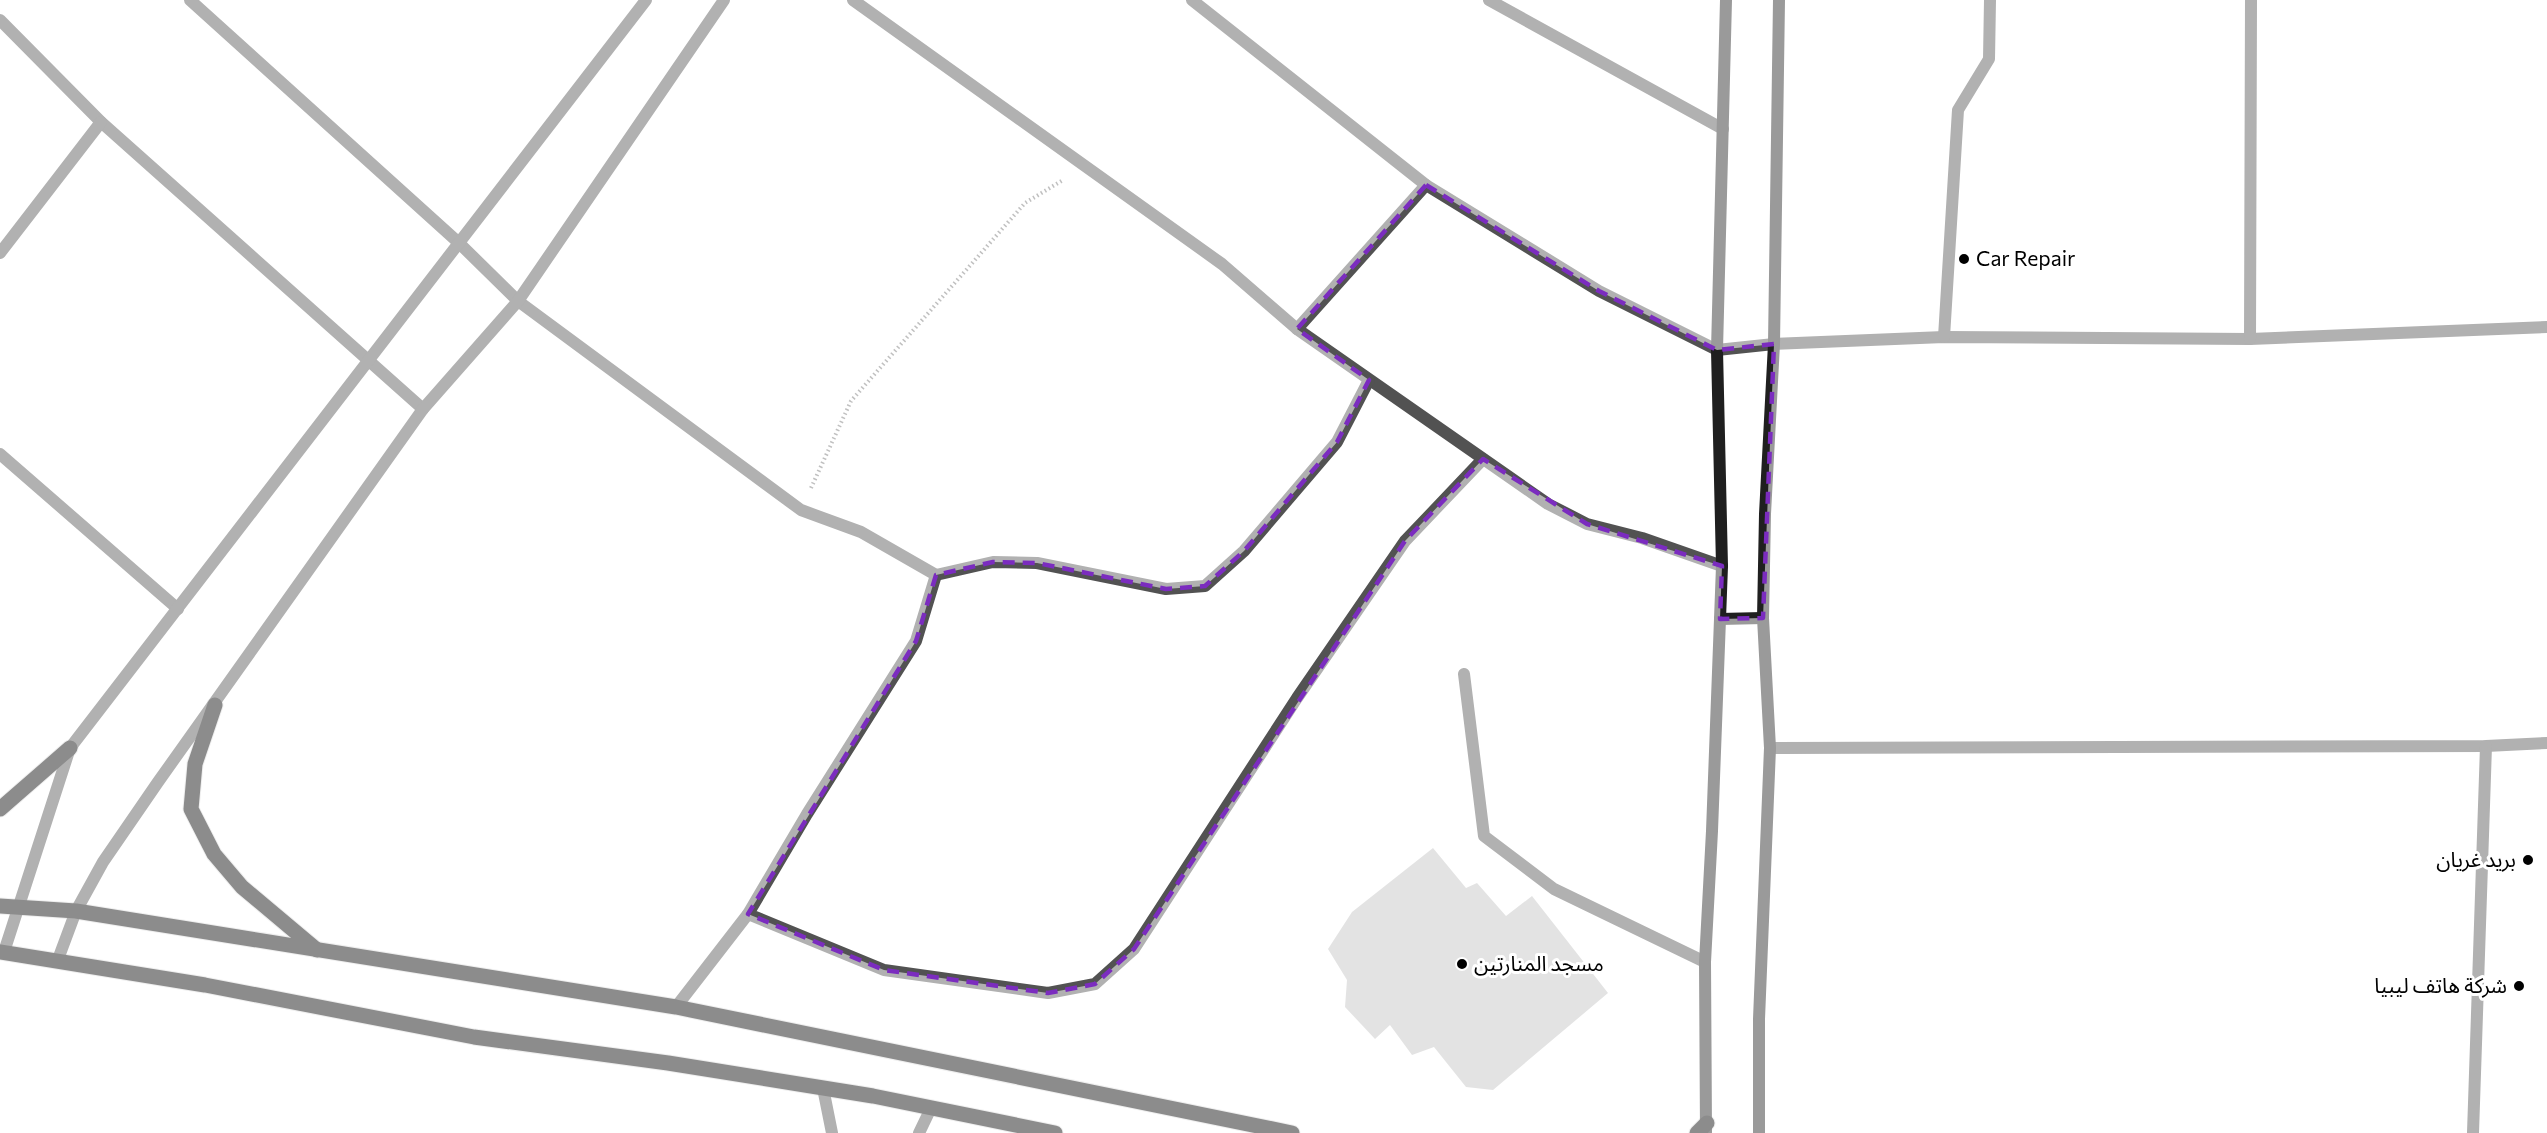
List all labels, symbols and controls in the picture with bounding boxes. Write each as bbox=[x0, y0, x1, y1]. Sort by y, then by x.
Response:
place label: Car Repair bbox=[1976, 245, 2075, 270]
marker: Car Repair bbox=[1957, 252, 1971, 266]
place label: بريد غريان bbox=[2436, 846, 2516, 872]
marker: بريد غريان bbox=[2521, 853, 2535, 867]
place label: مسجد المنارتين bbox=[1474, 950, 1604, 976]
marker: مسجد المنارتين bbox=[1455, 957, 1469, 971]
place label: شركة هاتف ليبيا bbox=[2374, 972, 2507, 998]
marker: شركة هاتف ليبيا bbox=[2512, 979, 2526, 993]

